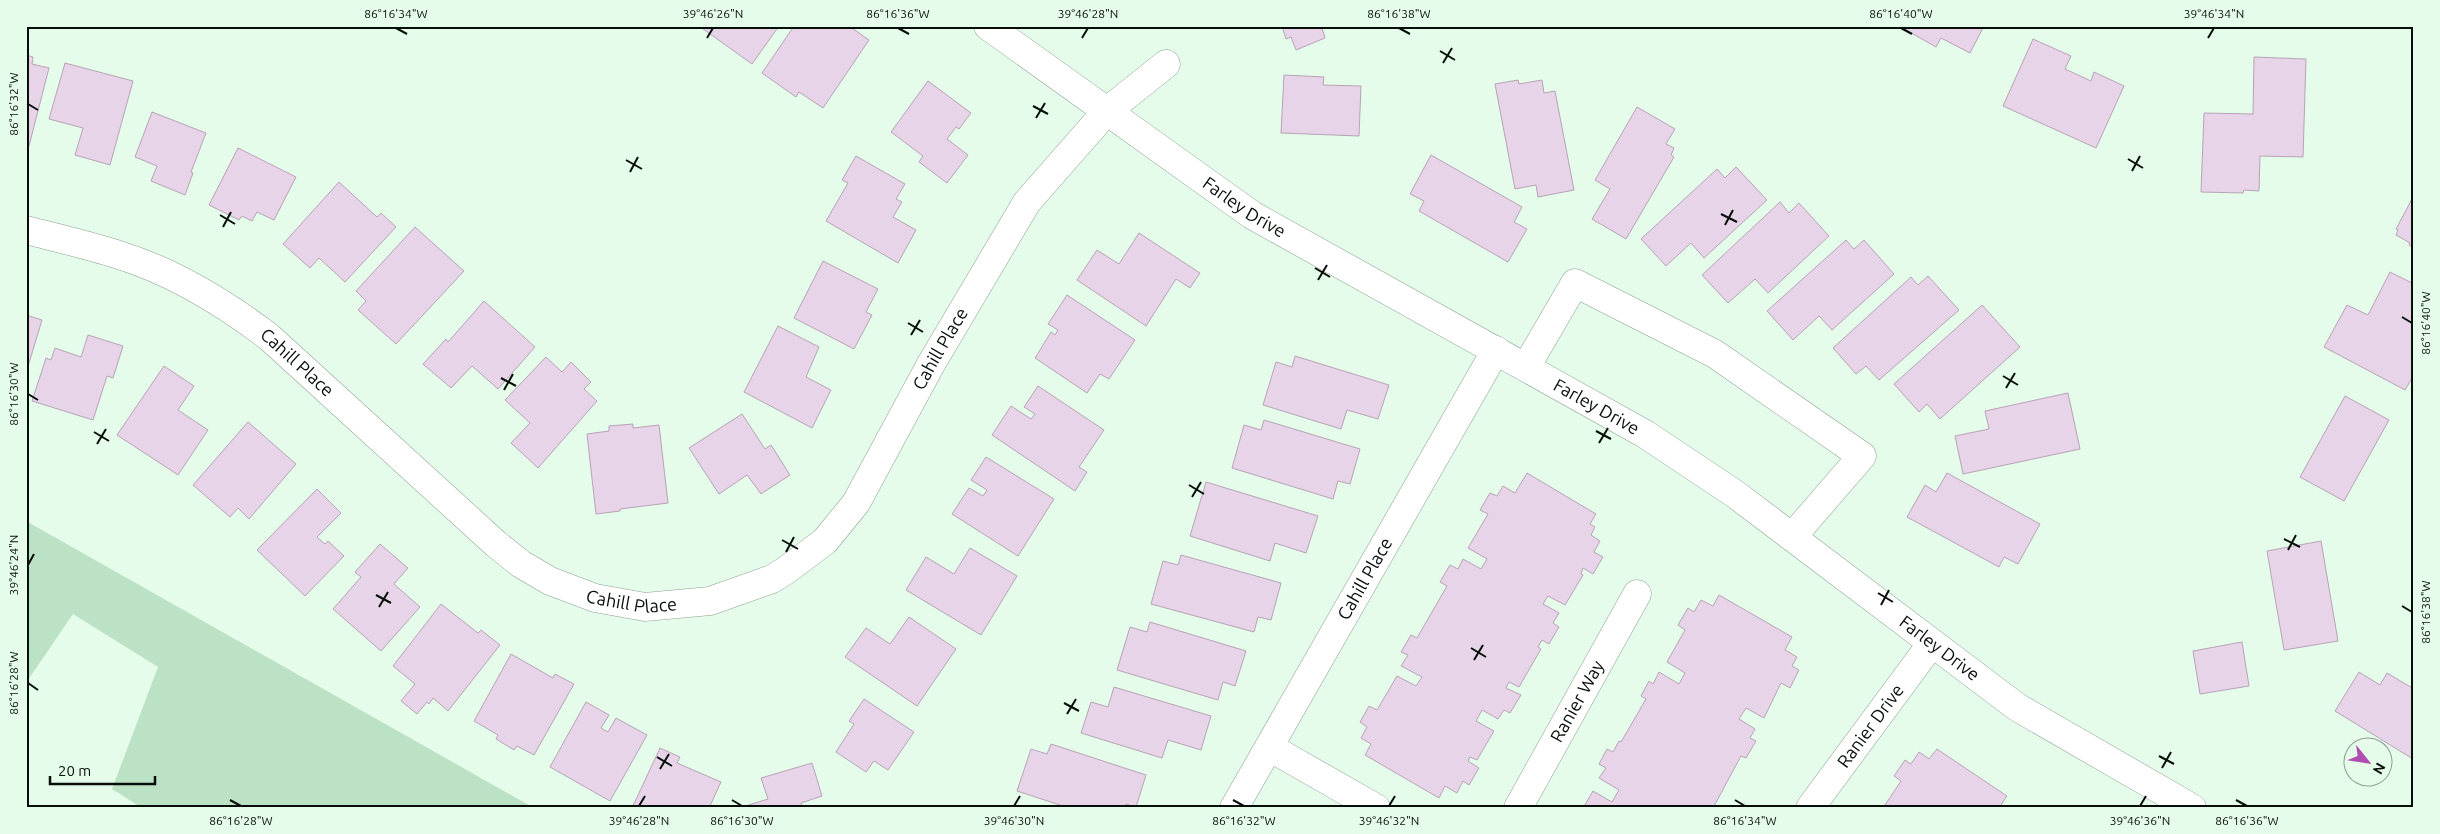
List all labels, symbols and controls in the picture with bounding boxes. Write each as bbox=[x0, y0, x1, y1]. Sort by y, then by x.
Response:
text: 86°16'34"W bbox=[364, 7, 428, 20]
text: 39°46'26"N bbox=[683, 7, 743, 20]
text: 86°16'36"W bbox=[866, 7, 930, 20]
text: 39°46'28"N bbox=[1058, 7, 1118, 20]
text: 86°16'38"W bbox=[1367, 7, 1431, 20]
text: 86°16'40"W bbox=[1869, 7, 1933, 20]
text: 39°46'34"N bbox=[2184, 7, 2244, 20]
text: 86°16'32"W bbox=[7, 72, 20, 136]
street label: Farley Drive bbox=[1199, 172, 1289, 241]
text: 86°16'40"W bbox=[2419, 291, 2432, 355]
street label: Cahill Place bbox=[908, 304, 971, 393]
street label: Cahill Place bbox=[257, 323, 338, 400]
text: 86°16'30"W bbox=[7, 362, 20, 426]
street label: Farley Drive bbox=[1551, 374, 1643, 438]
street label: Cahill Place bbox=[1333, 534, 1396, 623]
text: 39°46'24"N bbox=[7, 535, 20, 595]
text: 86°16'38"W bbox=[2419, 580, 2432, 644]
street label: Cahill Place bbox=[583, 585, 678, 616]
street label: Farley Drive bbox=[1896, 611, 1984, 684]
text: 86°16'28"W bbox=[7, 651, 20, 715]
street label: Ranier Way bbox=[1546, 656, 1607, 745]
street label: Ranier Drive bbox=[1832, 680, 1907, 771]
north arrow bbox=[2342, 736, 2392, 786]
scale bar bbox=[50, 754, 155, 786]
text: N bbox=[2370, 760, 2389, 777]
text: 20 m bbox=[58, 762, 91, 779]
text: 86°16'28"W bbox=[209, 814, 273, 827]
text: 39°46'28"N bbox=[609, 814, 669, 827]
text: 86°16'30"W bbox=[710, 814, 774, 827]
text: 39°46'30"N bbox=[984, 814, 1044, 827]
text: 86°16'32"W bbox=[1212, 814, 1276, 827]
text: 39°46'32"N bbox=[1359, 814, 1419, 827]
text: 86°16'34"W bbox=[1713, 814, 1777, 827]
text: 39°46'36"N bbox=[2110, 814, 2170, 827]
text: 86°16'36"W bbox=[2215, 814, 2279, 827]

